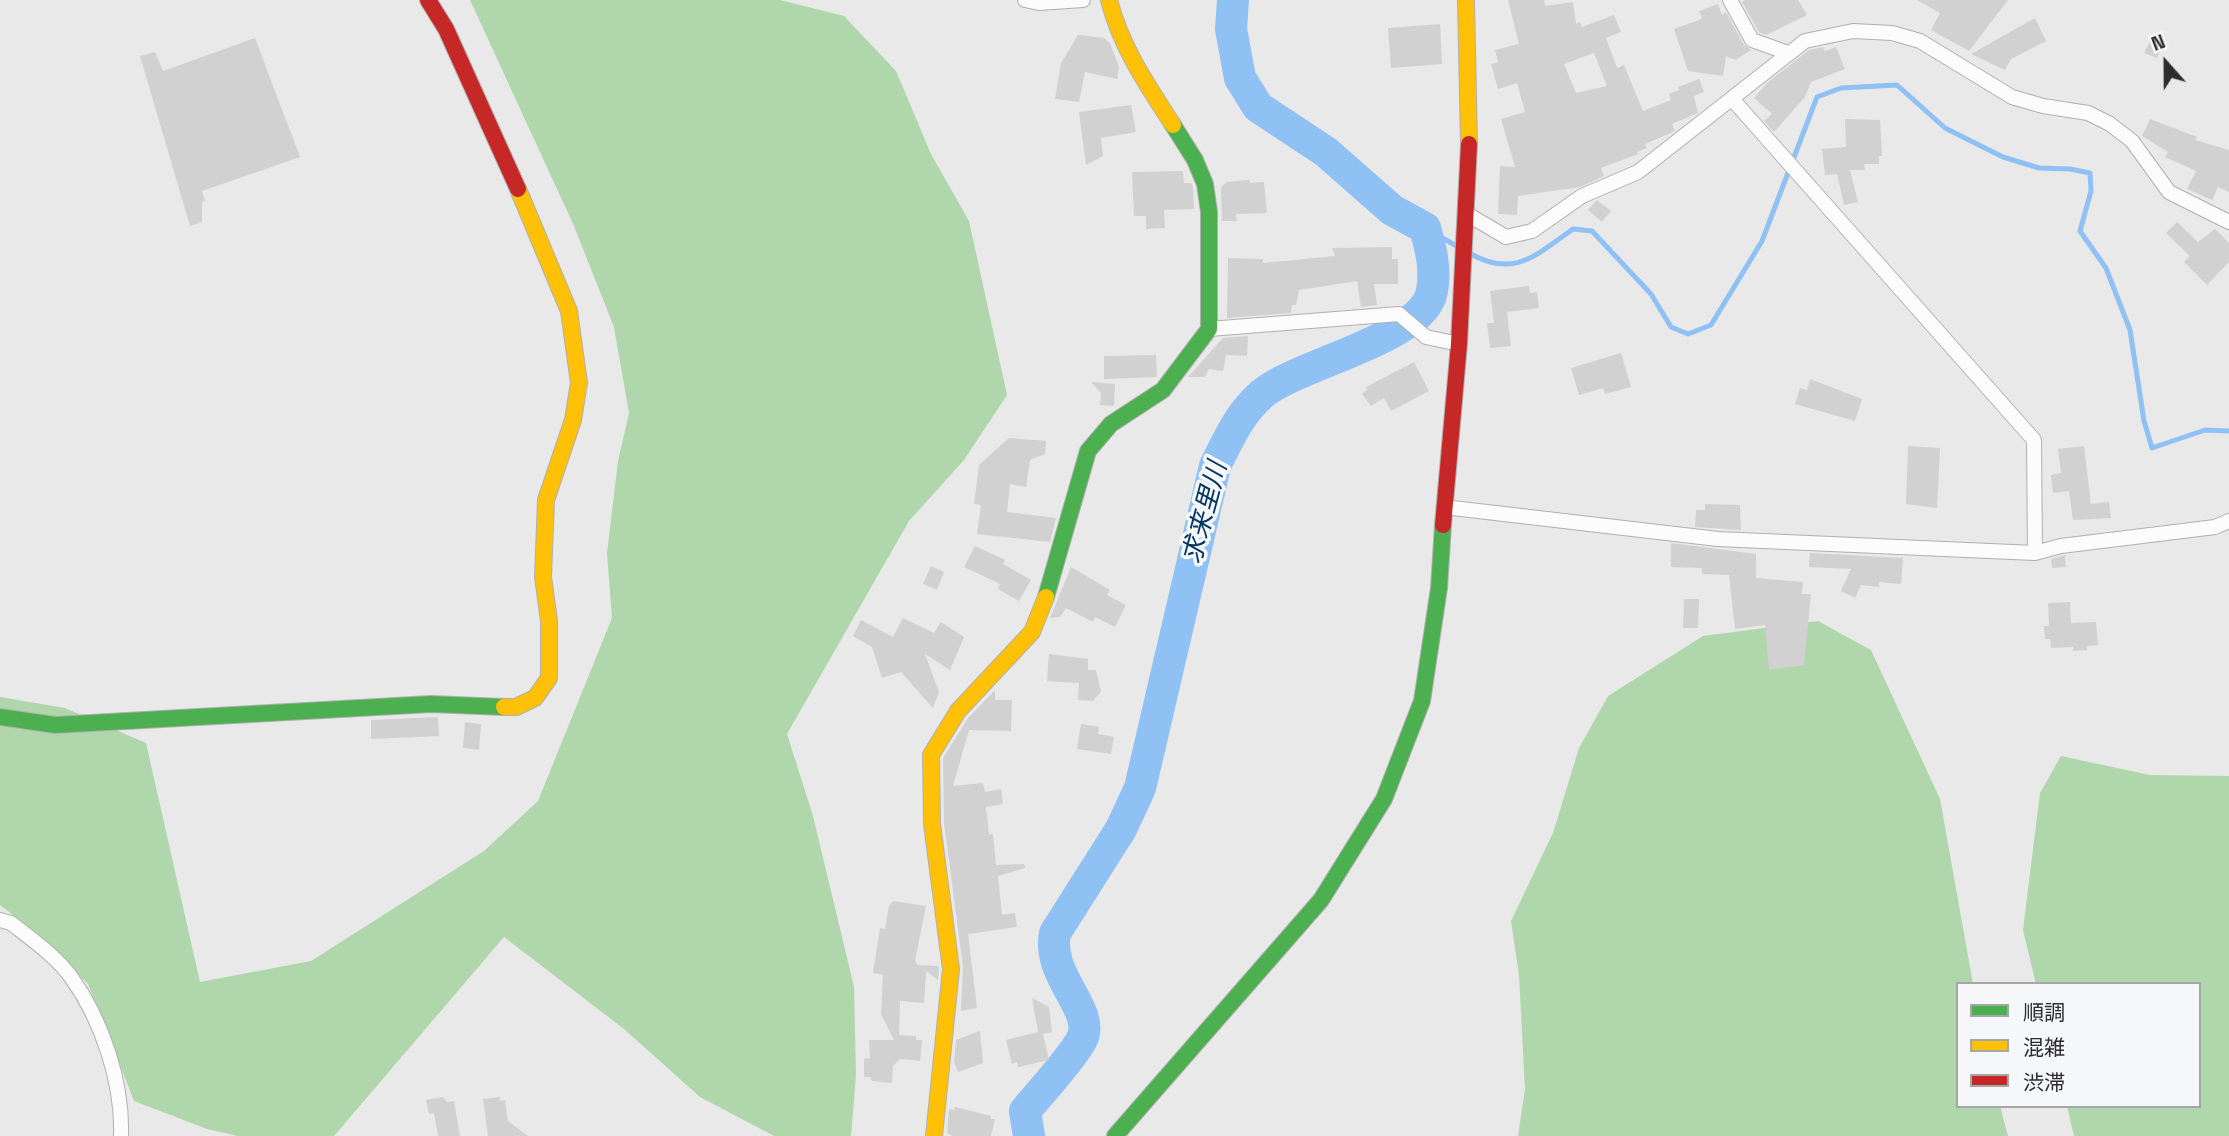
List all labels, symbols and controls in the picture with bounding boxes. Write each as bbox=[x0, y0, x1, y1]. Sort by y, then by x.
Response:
north arrow bbox=[2131, 28, 2201, 98]
text: N bbox=[2148, 29, 2169, 57]
water label: 求来里川 bbox=[1177, 459, 1235, 567]
legend bbox=[1956, 982, 2201, 1108]
text: 順調 bbox=[2023, 999, 2065, 1026]
text: 混雑 bbox=[2023, 1034, 2065, 1061]
text: 渋滞 bbox=[2023, 1069, 2065, 1096]

